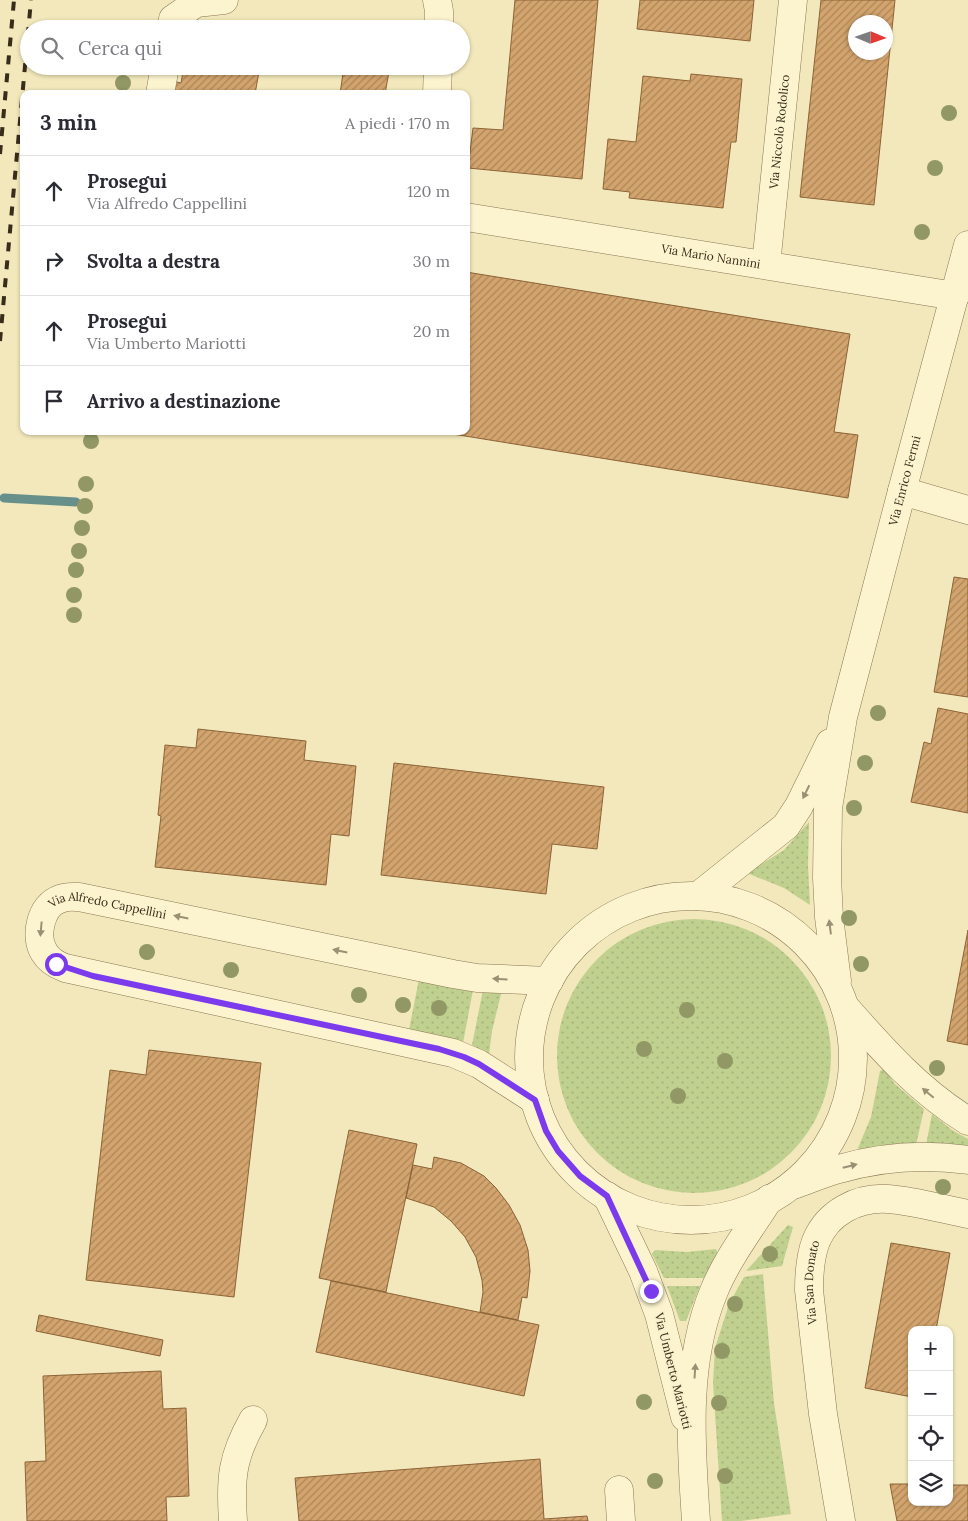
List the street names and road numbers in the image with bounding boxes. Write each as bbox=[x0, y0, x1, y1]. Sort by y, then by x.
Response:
street label: Via Niccolò Rodolico bbox=[766, 74, 792, 190]
street label: Via Mario Nannini bbox=[659, 240, 762, 271]
street label: Via Enrico Fermi bbox=[885, 434, 924, 528]
street label: Via Alfredo Cappellini bbox=[44, 889, 168, 922]
street label: Via San Donato bbox=[801, 1238, 823, 1326]
street label: Via Umberto Mariotti bbox=[652, 1310, 695, 1431]

